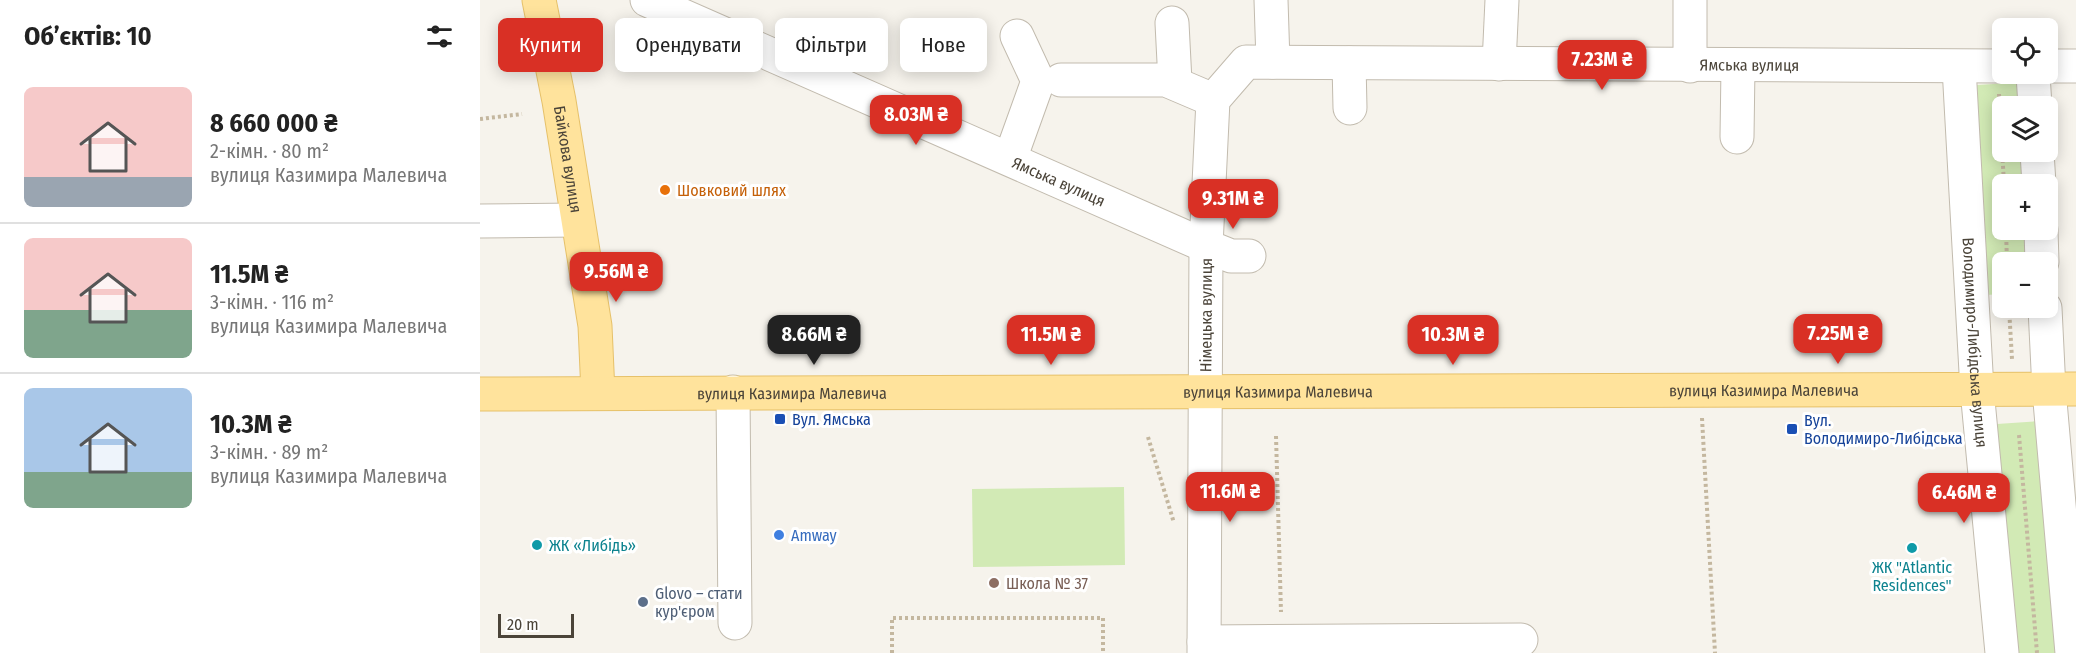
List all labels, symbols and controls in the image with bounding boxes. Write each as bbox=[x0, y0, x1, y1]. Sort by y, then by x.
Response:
chip: Купити bbox=[498, 18, 603, 72]
chip: Орендувати bbox=[615, 18, 763, 72]
chip: Фільтри bbox=[775, 18, 888, 72]
chip: Нове bbox=[900, 18, 987, 72]
map controls bbox=[1992, 18, 2058, 318]
button: locate bbox=[1992, 18, 2058, 84]
icon: filters bbox=[423, 20, 456, 53]
text: Об’єктів: 10 bbox=[24, 21, 152, 52]
pin: 7.23M ₴ bbox=[1547, 40, 1657, 91]
text: 7.23M ₴ bbox=[1572, 47, 1632, 71]
street label: Ямська вулиця bbox=[1700, 55, 1799, 74]
pin: 8.03M ₴ bbox=[861, 95, 971, 146]
button: layers bbox=[1992, 96, 2058, 162]
text: 8.03M ₴ bbox=[884, 102, 948, 126]
street label: Байкова вулиця bbox=[550, 104, 586, 214]
text: 8 660 000 ₴ bbox=[210, 108, 338, 139]
icon: home bbox=[72, 111, 144, 183]
text: 2-кімн. · 80 m² bbox=[210, 139, 329, 163]
street label: Ямська вулиця bbox=[1009, 152, 1108, 210]
text: вулиця Казимира Малевича bbox=[210, 163, 447, 187]
button: + bbox=[1992, 174, 2058, 240]
pin: 9.31M ₴ bbox=[1178, 179, 1288, 230]
place label: Шовковий шлях bbox=[677, 181, 786, 200]
marker: Шовковий шлях bbox=[658, 183, 672, 197]
text: 9.31M ₴ bbox=[1202, 186, 1264, 210]
street label: Володимиро-Либідська вулиця bbox=[1959, 237, 1992, 448]
pin: 9.56M ₴ bbox=[561, 252, 671, 303]
button: − bbox=[1992, 252, 2058, 318]
street label: Німецька вулиця bbox=[1196, 258, 1215, 372]
text: 11.5M ₴ bbox=[210, 259, 288, 290]
text: 9.56M ₴ bbox=[584, 259, 648, 283]
icon: home bbox=[72, 262, 144, 334]
text: 3-кімн. · 116 m² bbox=[210, 290, 334, 314]
text: вулиця Казимира Малевича bbox=[210, 314, 447, 338]
pin: 7.25M ₴ bbox=[1783, 314, 1893, 365]
pin: 8.66M ₴ bbox=[759, 315, 869, 366]
pin: 11.5M ₴ bbox=[996, 315, 1106, 366]
pin: 10.3M ₴ bbox=[1398, 315, 1508, 366]
text: 7.25M ₴ bbox=[1807, 321, 1869, 345]
text: 8.66M ₴ bbox=[782, 322, 847, 346]
text: 11.5M ₴ bbox=[1021, 322, 1081, 346]
text: 10.3M ₴ bbox=[1422, 322, 1484, 346]
street label: вулиця Казимира Малевича bbox=[1669, 380, 1859, 400]
street label: вулиця Казимира Малевича bbox=[1183, 382, 1373, 401]
street label: вулиця Казимира Малевича bbox=[697, 383, 887, 403]
text: 10.3M ₴ bbox=[210, 409, 292, 440]
place label: Вул. Ямська bbox=[792, 410, 871, 429]
place label: Вул. Володимиро-Либідська bbox=[1804, 411, 1963, 448]
icon: home bbox=[72, 412, 144, 484]
marker: Вул. Ямська bbox=[773, 412, 787, 426]
marker: Вул. Володимиро-Либідська bbox=[1785, 422, 1799, 436]
text: 3-кімн. · 89 m² bbox=[210, 440, 328, 464]
text: вулиця Казимира Малевича bbox=[210, 464, 447, 488]
pin: 11.6M ₴ bbox=[1175, 472, 1285, 523]
pin: 6.46M ₴ bbox=[1909, 473, 2019, 524]
text: 11.6M ₴ bbox=[1200, 479, 1260, 503]
text: 6.46M ₴ bbox=[1932, 480, 1996, 504]
place label: Amway bbox=[791, 526, 838, 545]
marker: Amway bbox=[772, 528, 786, 542]
place label: ЖК «Либідь» bbox=[549, 536, 636, 555]
marker: ЖК «Либідь» bbox=[530, 538, 544, 552]
marker: ЖК "Atlantic Residences" bbox=[1905, 541, 1919, 555]
place label: ЖК "Atlantic Residences" bbox=[1872, 558, 1952, 595]
place label: Школа № 37 bbox=[1006, 574, 1089, 593]
marker: Школа № 37 bbox=[987, 576, 1001, 590]
place label: Glovo – стати кур'єром bbox=[655, 584, 743, 621]
marker: Glovo – стати кур'єром bbox=[636, 595, 650, 609]
scale bar bbox=[498, 611, 574, 638]
text: 20 m bbox=[507, 615, 538, 634]

